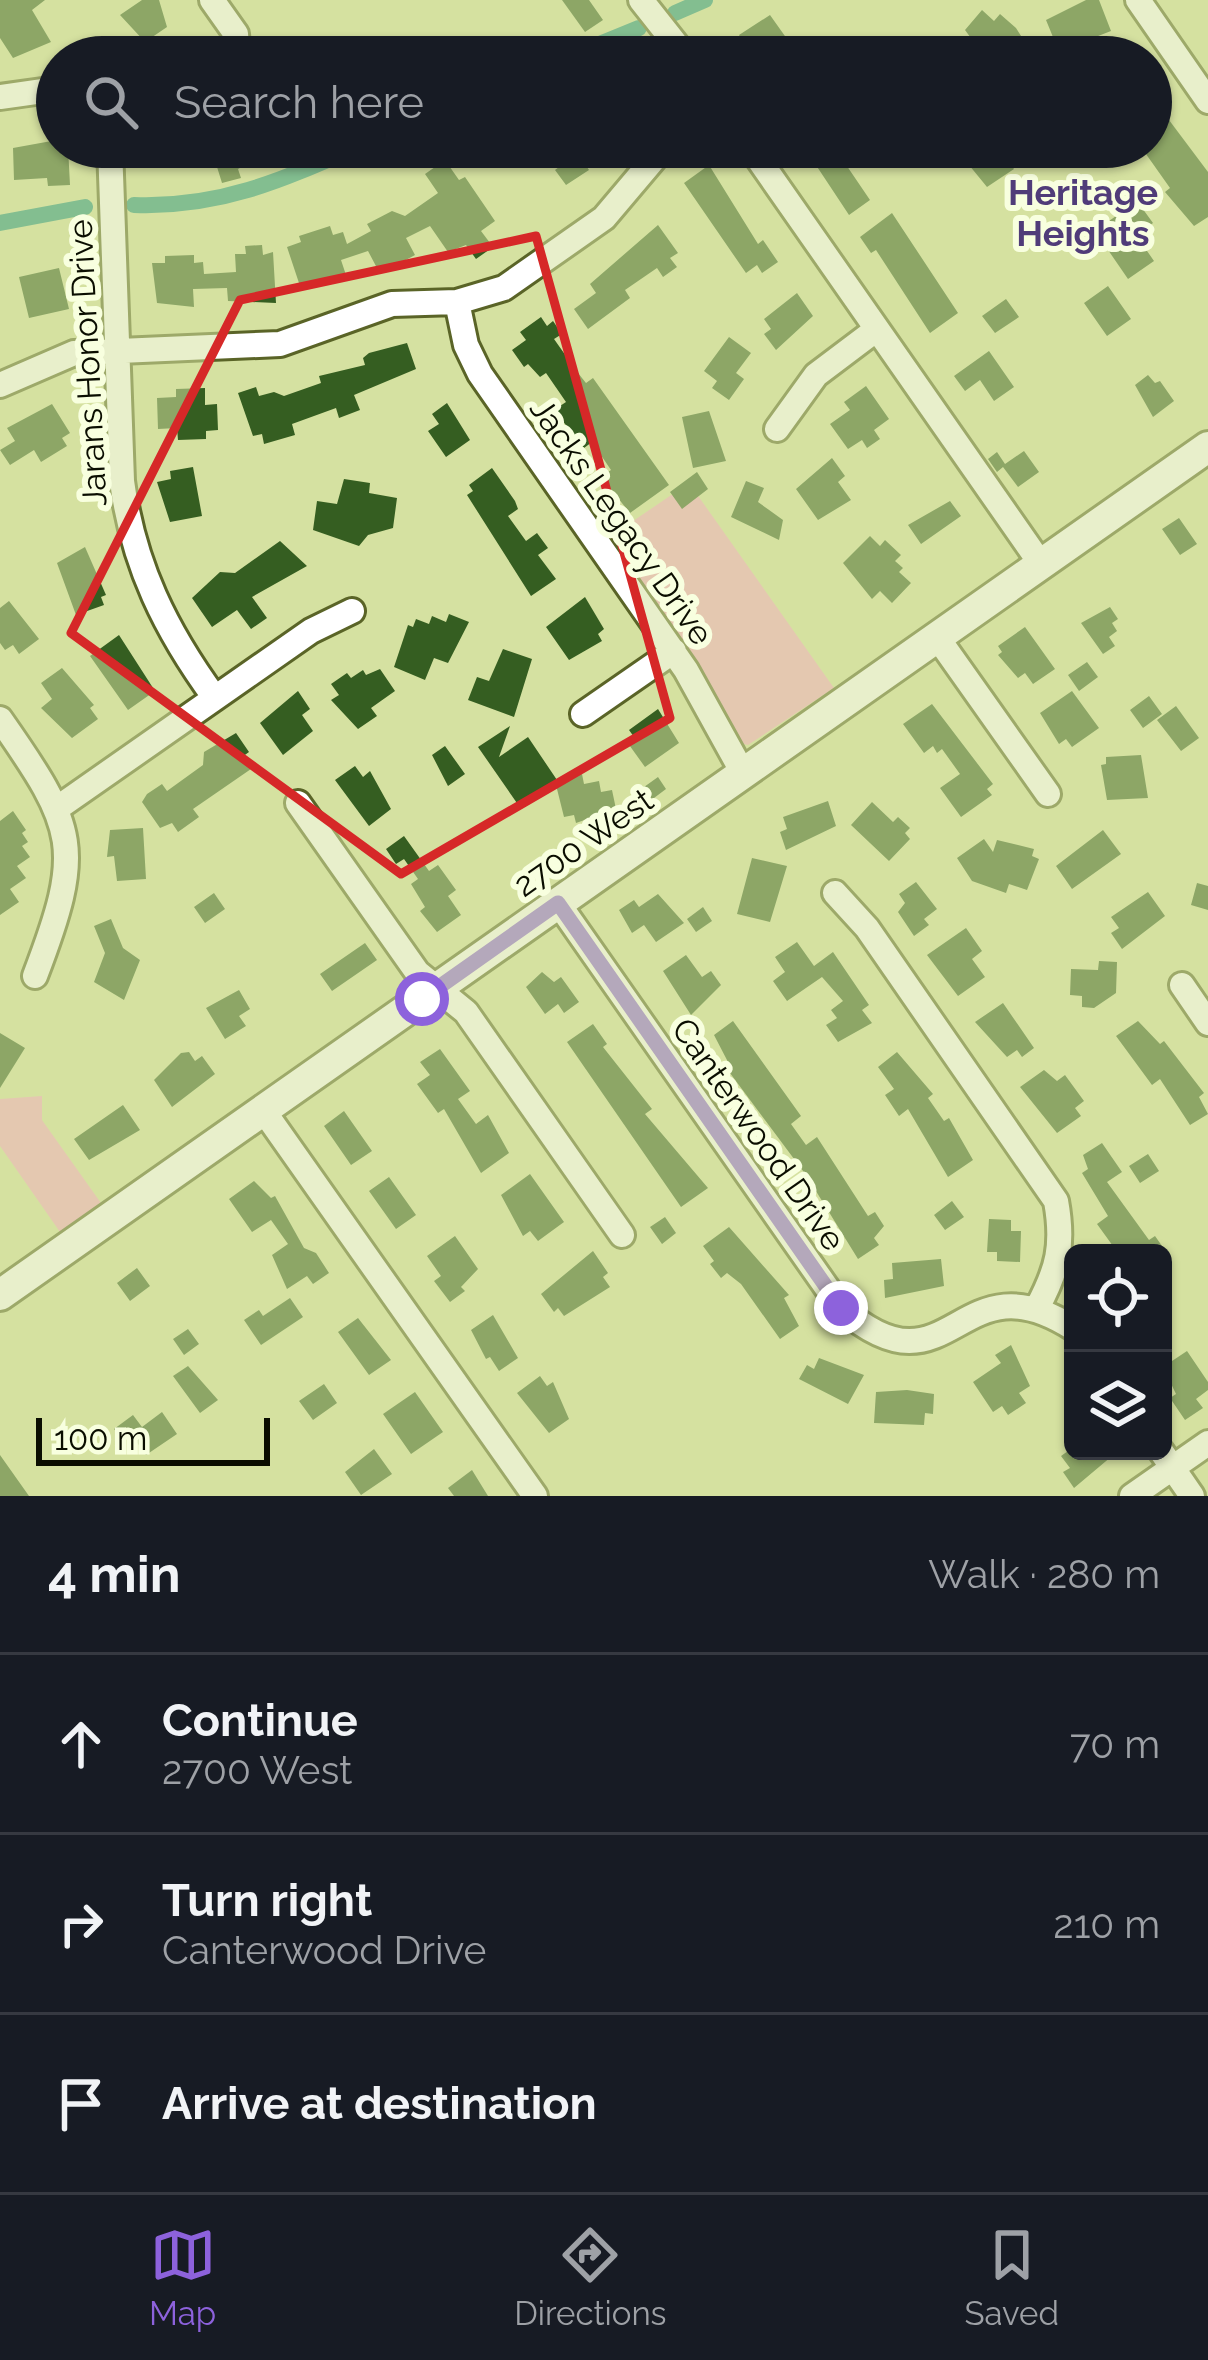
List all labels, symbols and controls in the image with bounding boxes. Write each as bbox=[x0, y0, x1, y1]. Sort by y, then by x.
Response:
search box bbox=[36, 36, 1172, 168]
icon: search bbox=[78, 69, 144, 135]
text: Search here bbox=[174, 76, 424, 129]
district label: Heritage Heights bbox=[1008, 171, 1158, 254]
street label: Jarans Honor Drive bbox=[61, 219, 114, 507]
street label: Jacks Legacy Drive bbox=[522, 390, 721, 652]
street label: 2700 West bbox=[506, 780, 660, 905]
route start bbox=[395, 972, 449, 1026]
street label: Canterwood Drive bbox=[664, 1011, 853, 1258]
map controls bbox=[1064, 1244, 1172, 1460]
button: locate bbox=[1064, 1244, 1172, 1352]
route end bbox=[814, 1281, 868, 1335]
button: layers bbox=[1064, 1352, 1172, 1460]
scale bar bbox=[36, 1412, 270, 1465]
text: 100 m bbox=[54, 1419, 147, 1458]
text: 4 min bbox=[48, 1544, 181, 1604]
text: Walk · 280 m bbox=[928, 1551, 1160, 1597]
text: Continue bbox=[162, 1694, 358, 1747]
icon: ahead bbox=[48, 1711, 114, 1777]
text: 70 m bbox=[1070, 1721, 1160, 1767]
text: 2700 West bbox=[162, 1747, 352, 1793]
text: Turn right bbox=[162, 1874, 372, 1927]
icon: right bbox=[48, 1891, 114, 1957]
text: 210 m bbox=[1053, 1901, 1160, 1947]
text: Canterwood Drive bbox=[162, 1927, 487, 1973]
icon: arrive bbox=[48, 2071, 114, 2137]
text: Arrive at destination bbox=[162, 2077, 597, 2130]
tab: Map bbox=[149, 2222, 216, 2333]
tab: Directions bbox=[514, 2222, 667, 2333]
tab: Saved bbox=[965, 2222, 1059, 2333]

